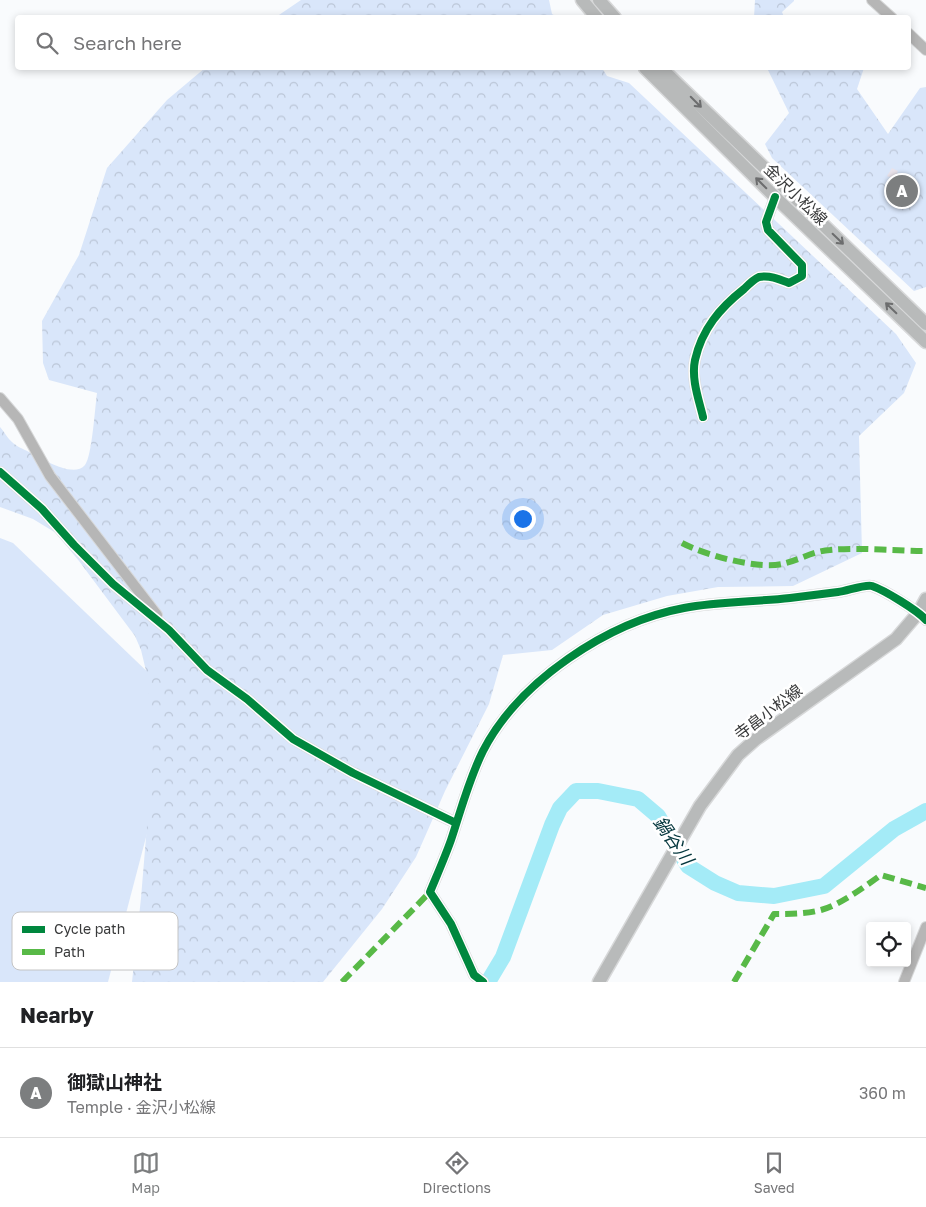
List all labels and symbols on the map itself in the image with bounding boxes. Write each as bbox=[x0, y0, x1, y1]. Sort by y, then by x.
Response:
one-way arrow bbox=[690, 96, 702, 108]
street label: 金沢小松線 bbox=[760, 159, 832, 229]
pin: A bbox=[886, 172, 918, 210]
one-way arrow bbox=[755, 177, 767, 189]
one-way arrow bbox=[831, 233, 844, 245]
one-way arrow bbox=[885, 302, 897, 314]
your location bbox=[510, 506, 536, 532]
street label: 寺畠小松線 bbox=[730, 680, 806, 744]
water label: 鍋谷川 bbox=[650, 812, 700, 870]
legend bbox=[12, 912, 178, 970]
text: Cycle path bbox=[54, 920, 125, 937]
text: Path bbox=[54, 943, 85, 960]

